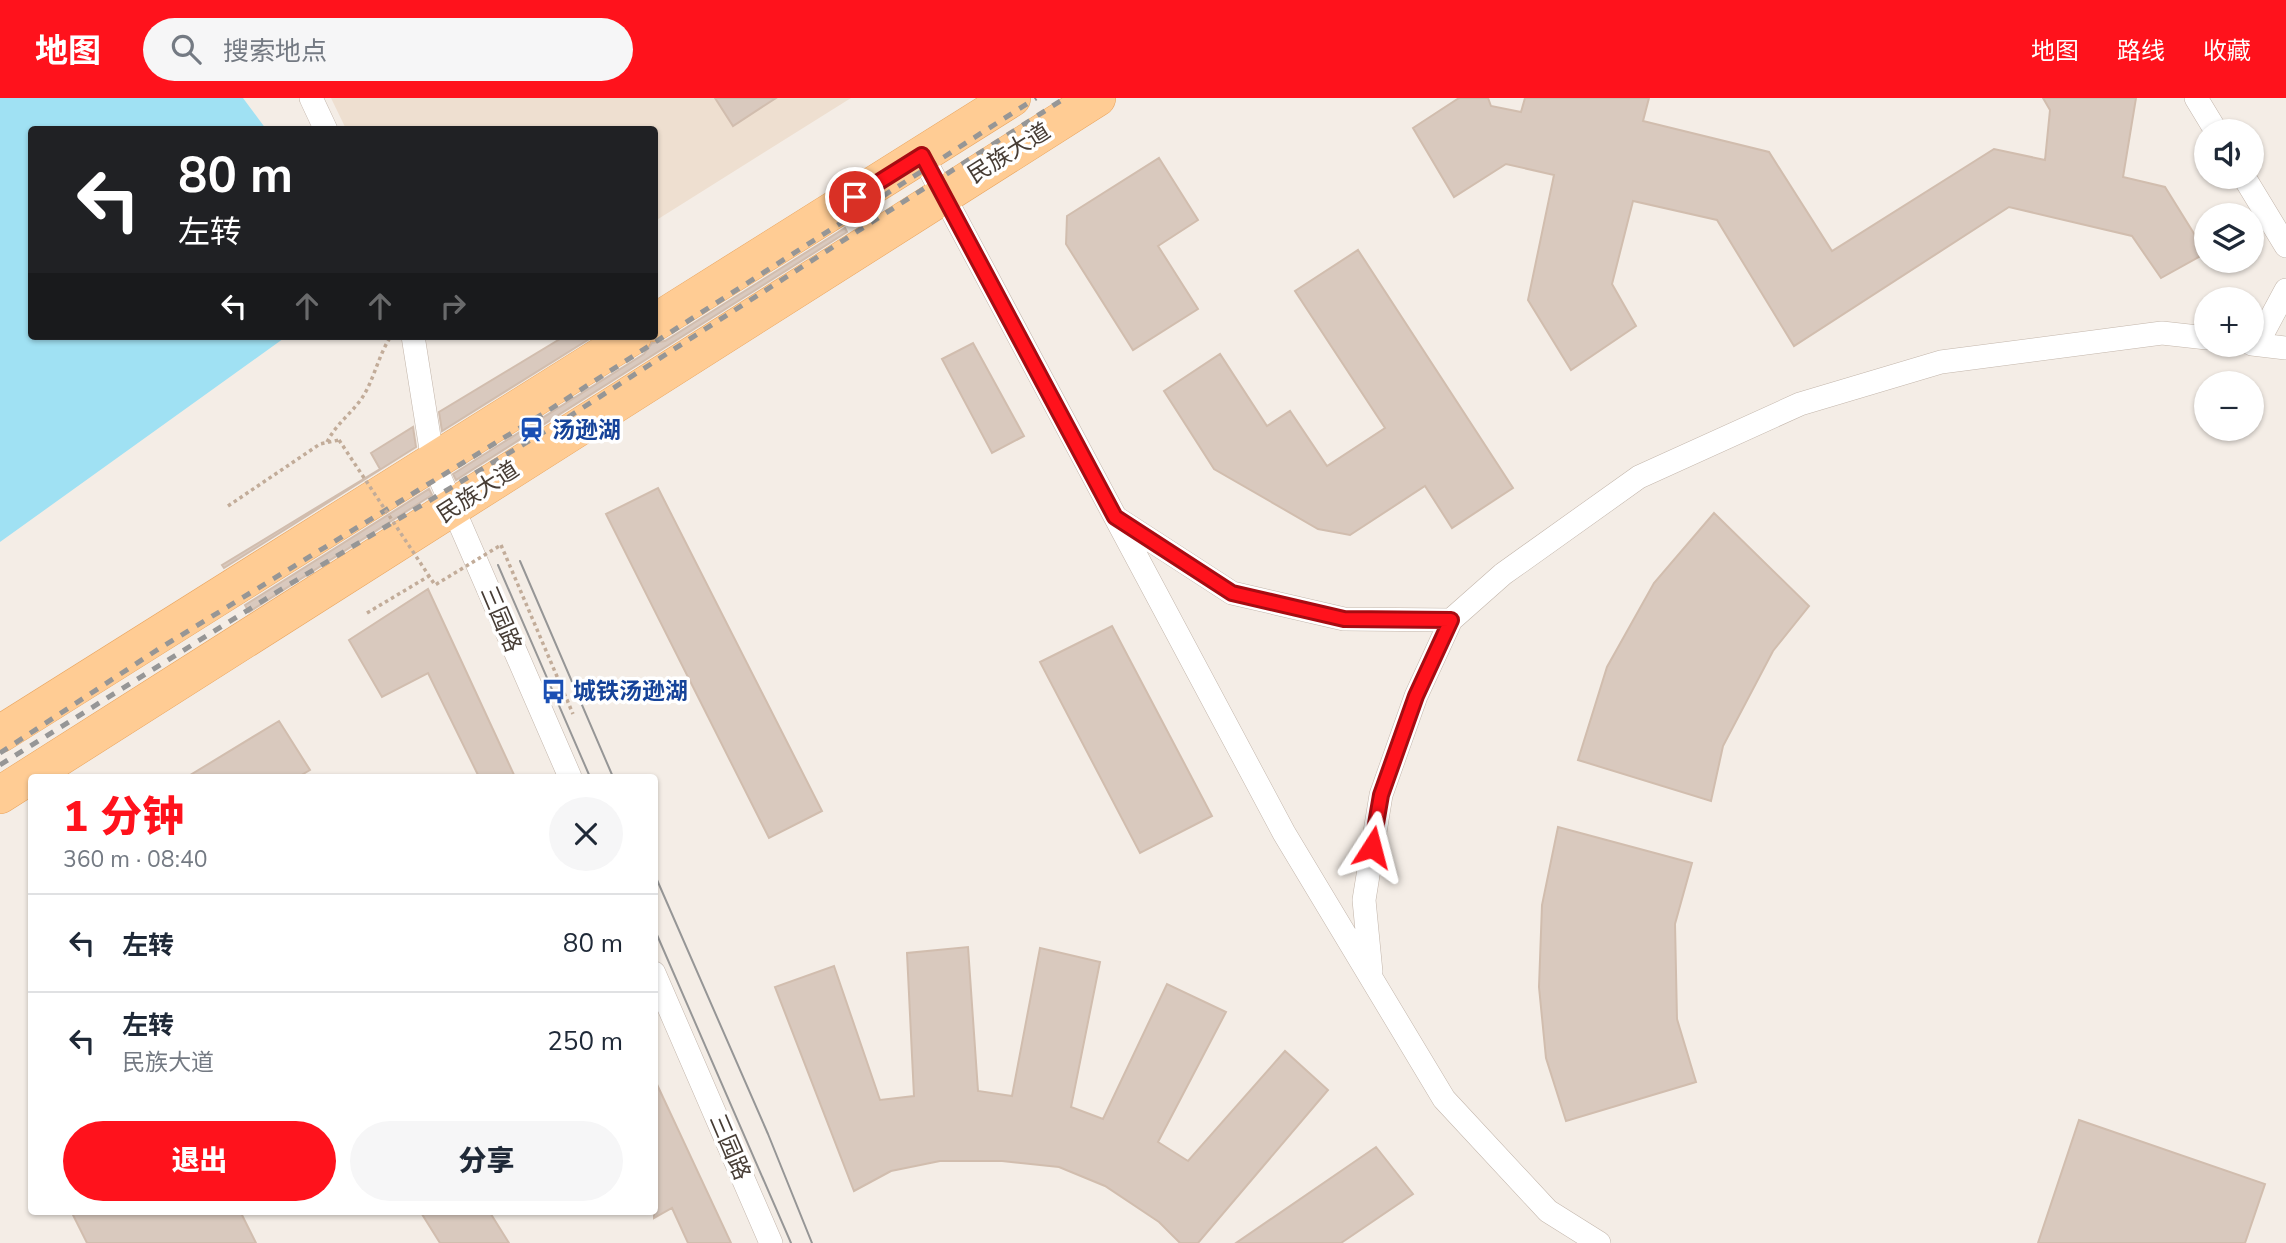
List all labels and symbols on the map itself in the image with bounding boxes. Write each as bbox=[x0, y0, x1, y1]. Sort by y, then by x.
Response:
street label: 民族大道 bbox=[962, 115, 1056, 191]
pin bbox=[825, 167, 885, 227]
place label: 汤逊湖 bbox=[552, 415, 621, 446]
station icon: 汤逊湖 bbox=[518, 416, 546, 444]
street label: 民族大道 bbox=[431, 454, 525, 530]
street label: 三园路 bbox=[473, 581, 529, 657]
place label: 城铁汤逊湖 bbox=[573, 676, 688, 707]
bus stop icon: 城铁汤逊湖 bbox=[539, 677, 567, 705]
position arrow bbox=[1335, 810, 1409, 884]
street label: 三园路 bbox=[702, 1109, 758, 1185]

